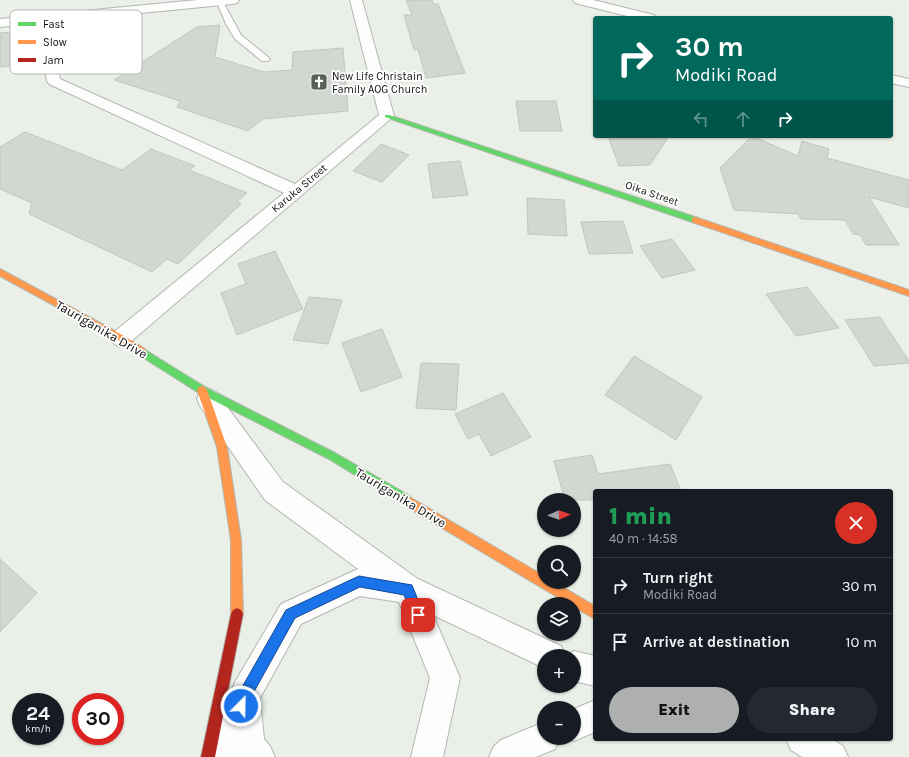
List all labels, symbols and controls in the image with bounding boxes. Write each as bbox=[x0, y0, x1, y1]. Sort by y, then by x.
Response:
legend bbox=[10, 10, 142, 74]
text: Fast bbox=[43, 18, 64, 31]
text: 30 m bbox=[675, 30, 744, 63]
icon: right bbox=[609, 32, 661, 84]
text: Slow bbox=[43, 36, 67, 49]
text: Jam bbox=[43, 54, 64, 67]
text: Modiki Road bbox=[675, 64, 777, 86]
place label: New Life Christain Family AOG Church bbox=[332, 70, 427, 96]
church icon: New Life Christain Family AOG Church bbox=[309, 72, 329, 92]
icon: left bbox=[690, 108, 712, 130]
icon: ahead bbox=[732, 108, 754, 130]
icon: right bbox=[774, 108, 796, 130]
street label: Karuka Street bbox=[269, 161, 330, 215]
street label: Oika Street bbox=[624, 178, 680, 209]
street label: Tauriganika Drive bbox=[53, 297, 150, 362]
street label: Tauriganika Drive bbox=[353, 464, 449, 531]
north arrow bbox=[537, 493, 581, 537]
map controls bbox=[537, 493, 581, 745]
text: 1 min bbox=[609, 502, 672, 530]
button: close bbox=[835, 502, 877, 544]
text: 40 m · 14:58 bbox=[609, 531, 678, 546]
button: search bbox=[537, 545, 581, 589]
text: Turn right bbox=[643, 569, 713, 587]
icon: right bbox=[609, 575, 631, 597]
text: 30 m bbox=[842, 577, 877, 595]
text: Modiki Road bbox=[643, 587, 717, 602]
button: layers bbox=[537, 597, 581, 641]
pin bbox=[401, 598, 435, 632]
icon: arrive bbox=[407, 604, 429, 626]
icon: arrive bbox=[609, 631, 631, 653]
text: Arrive at destination bbox=[643, 633, 790, 651]
text: 10 m bbox=[846, 633, 877, 651]
button: + bbox=[537, 649, 581, 693]
position arrow bbox=[220, 685, 262, 727]
button: Exit bbox=[609, 687, 739, 733]
button: Share bbox=[747, 687, 877, 733]
speed limit sign: 30 bbox=[72, 693, 124, 745]
button: − bbox=[537, 701, 581, 745]
text: 24 bbox=[26, 702, 50, 725]
text: km/h bbox=[25, 723, 51, 735]

